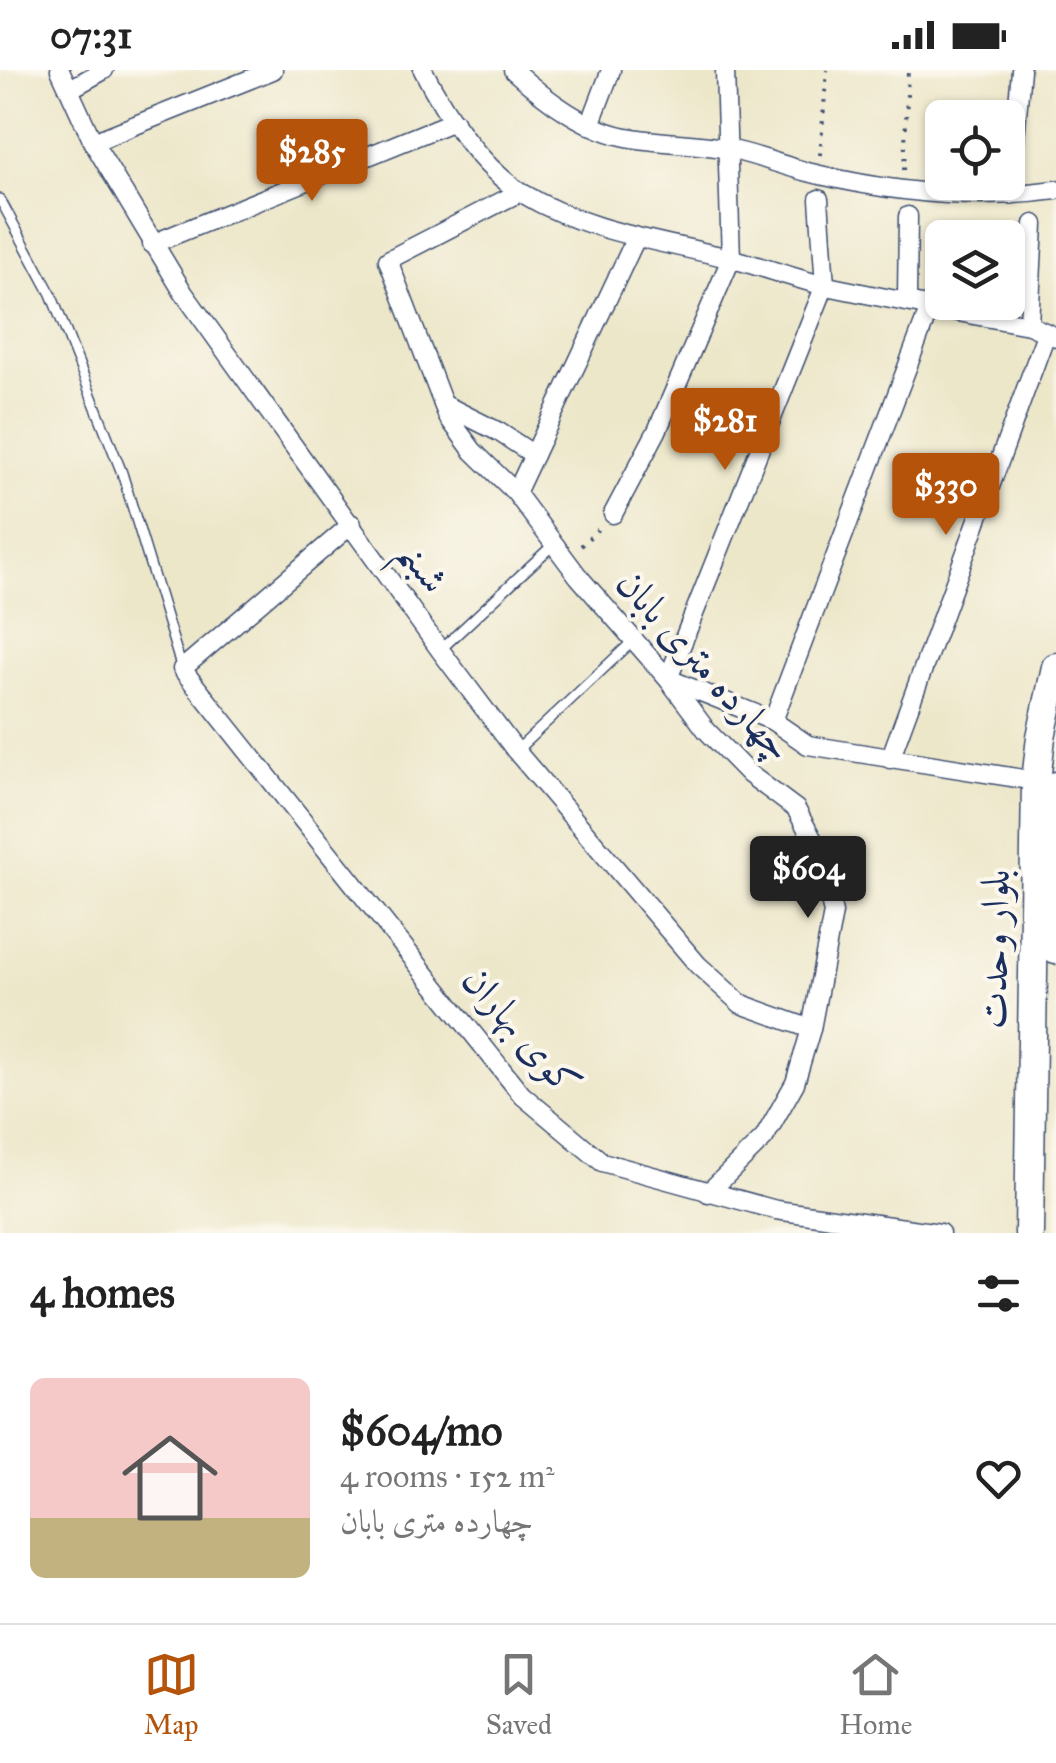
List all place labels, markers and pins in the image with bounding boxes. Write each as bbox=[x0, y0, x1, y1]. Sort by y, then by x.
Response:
pin: $285 bbox=[253, 119, 371, 204]
pin: $281 bbox=[666, 388, 784, 473]
pin: $330 bbox=[887, 453, 1005, 538]
pin: $604 bbox=[749, 836, 867, 921]

